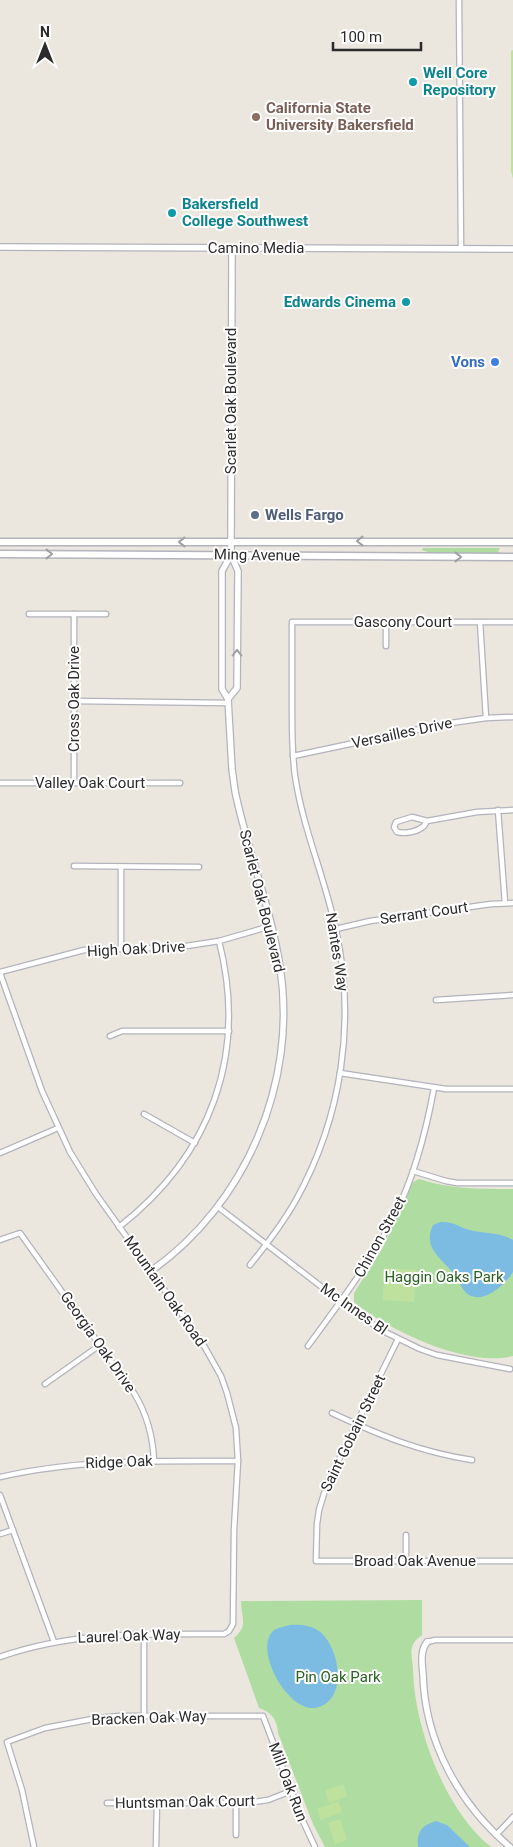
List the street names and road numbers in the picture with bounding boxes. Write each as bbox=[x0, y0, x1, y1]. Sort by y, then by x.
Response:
street label: Camino Media bbox=[208, 239, 304, 257]
street label: Scarlet Oak Boulevard bbox=[222, 328, 240, 474]
street label: Ming Avenue bbox=[214, 545, 300, 565]
street label: Gascony Court bbox=[354, 613, 452, 631]
street label: Cross Oak Drive bbox=[65, 646, 83, 752]
street label: Versailles Drive bbox=[350, 714, 454, 752]
street label: Valley Oak Court bbox=[35, 774, 145, 792]
street label: Scarlet Oak Boulevard bbox=[236, 828, 288, 974]
street label: Serrant Court bbox=[379, 898, 469, 928]
street label: Nantes Way bbox=[322, 911, 352, 993]
street label: High Oak Drive bbox=[86, 937, 186, 961]
street label: Chinon Street bbox=[350, 1193, 410, 1281]
street label: Mountain Oak Road bbox=[120, 1232, 210, 1350]
street label: Mc Innes Bl bbox=[317, 1279, 391, 1339]
street label: Georgia Oak Drive bbox=[56, 1288, 140, 1396]
street label: Saint Gobain Street bbox=[317, 1371, 389, 1495]
street label: Ridge Oak bbox=[85, 1452, 153, 1472]
street label: Broad Oak Avenue bbox=[354, 1552, 476, 1570]
street label: Laurel Oak Way bbox=[77, 1625, 181, 1647]
street label: Bracken Oak Way bbox=[91, 1707, 207, 1729]
street label: Mill Oak Run bbox=[265, 1740, 311, 1824]
street label: Huntsman Oak Court bbox=[115, 1792, 255, 1812]

